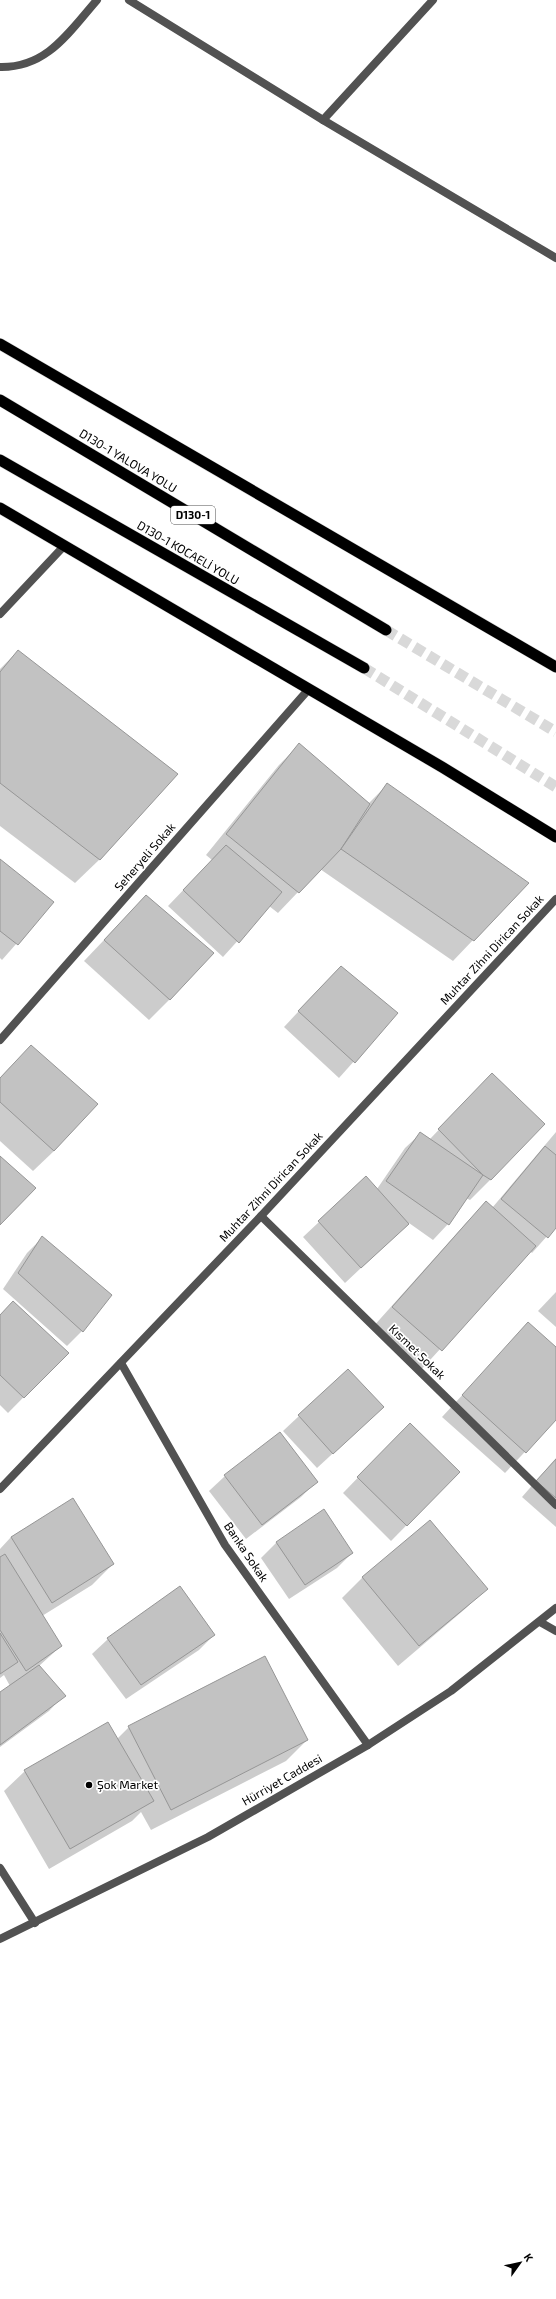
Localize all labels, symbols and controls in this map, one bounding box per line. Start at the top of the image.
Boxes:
street label: D130-1 YALOVA YOLU [77,425,180,495]
road number: D130-1 [171,506,215,524]
street label: D130-1 KOCAELİ YOLU [135,517,242,587]
street label: Seheryeli Sokak [111,819,178,893]
street label: Muhtar Zihni Dirican Sokak [437,891,546,1007]
street label: Muhtar Zihni Dirican Sokak [216,1128,325,1244]
street label: Kısmet Sokak [387,1321,449,1382]
street label: Banka Sokak [222,1519,272,1584]
street label: Hürriyet Caddesi [239,1751,324,1808]
place label: Şok Market [97,1777,159,1793]
marker: Şok Market [84,1780,94,1790]
north arrow [500,2243,540,2283]
text: K [521,2251,536,2264]

